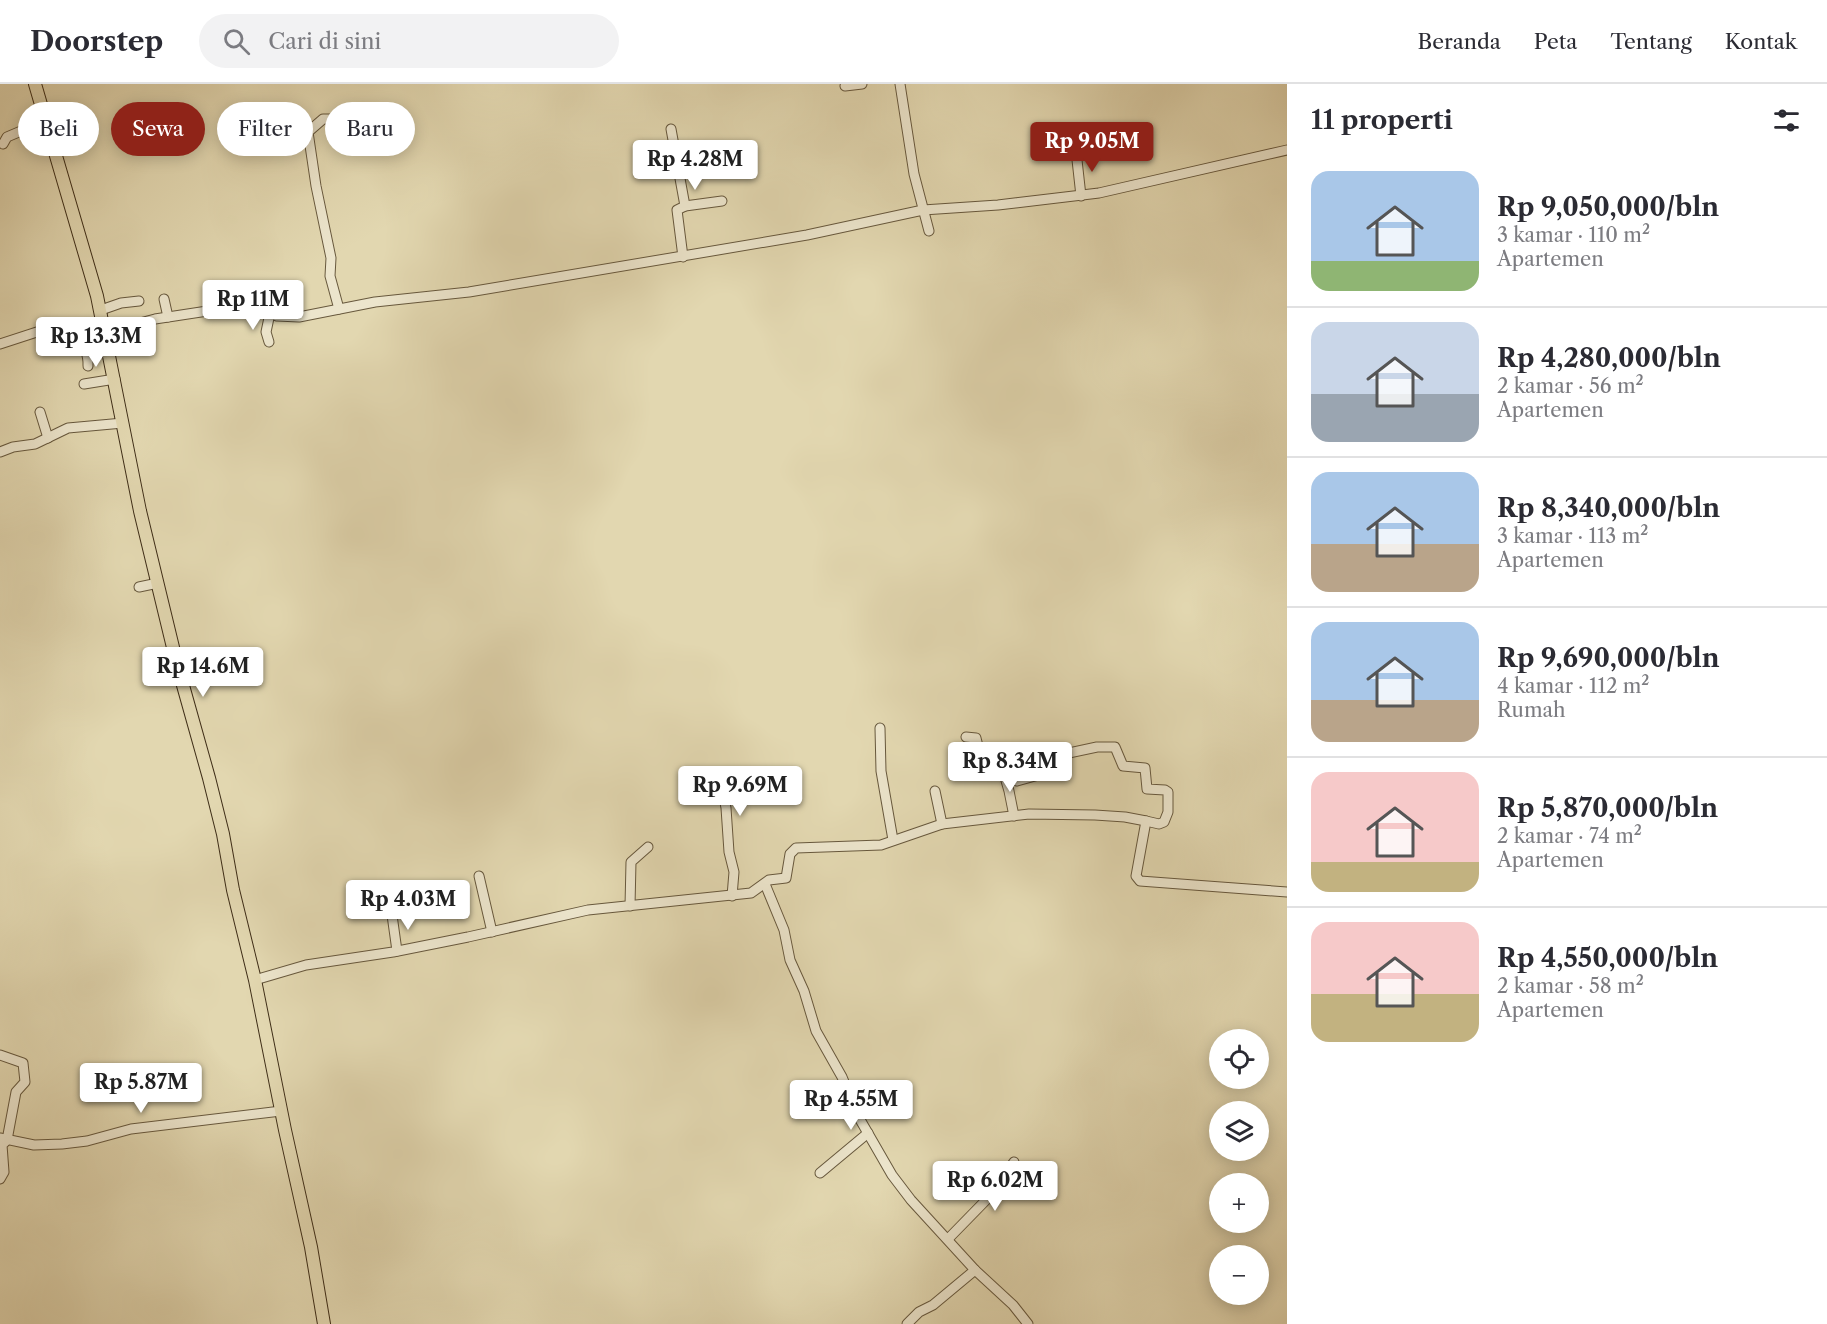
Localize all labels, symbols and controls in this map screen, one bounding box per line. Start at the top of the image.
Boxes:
search box [199,14,619,68]
text: Doorstep [30,24,163,58]
icon: search [220,25,253,58]
text: Cari di sini [268,28,381,55]
text: Beranda [1418,29,1501,54]
text: Peta [1534,29,1577,54]
text: Tentang [1610,29,1692,54]
text: Kontak [1725,29,1797,54]
chip: Beli [18,102,99,156]
chip: Sewa [111,102,205,156]
chip: Filter [217,102,313,156]
chip: Baru [325,102,415,156]
text: 11 properti [1311,104,1453,136]
icon: filters [1770,104,1803,137]
pin: Rp 9.05M [1030,122,1154,173]
text: Rp 9.05M [1044,129,1140,153]
pin: Rp 4.28M [633,140,757,191]
text: Rp 4.28M [647,147,743,171]
text: Rp 9,050,000/bln [1497,191,1719,223]
icon: home [1359,195,1431,267]
text: 3 kamar · 110 m² [1497,223,1650,247]
text: Apartemen [1497,247,1604,271]
pin: Rp 11M [204,280,302,331]
text: Rp 11M [216,287,290,311]
pin: Rp 13.3M [34,317,158,368]
text: Rp 13.3M [50,324,142,348]
text: Rp 4,280,000/bln [1497,342,1721,374]
icon: home [1359,346,1431,418]
text: 2 kamar · 56 m² [1497,374,1644,398]
text: Apartemen [1497,398,1604,422]
text: Rp 8,340,000/bln [1497,492,1720,524]
icon: home [1359,496,1431,568]
text: 3 kamar · 113 m² [1497,524,1648,548]
text: Apartemen [1497,548,1604,572]
text: Rp 9,690,000/bln [1497,642,1720,674]
icon: home [1359,646,1431,718]
pin: Rp 14.6M [141,647,265,698]
text: Rp 14.6M [156,654,250,678]
text: 4 kamar · 112 m² [1497,674,1650,698]
text: Rumah [1497,698,1566,722]
pin: Rp 8.34M [948,742,1072,793]
text: Rp 8.34M [962,749,1058,773]
pin: Rp 9.69M [678,766,802,817]
text: Rp 9.69M [692,773,788,797]
text: Rp 5,870,000/bln [1497,792,1718,824]
icon: home [1359,796,1431,868]
text: 2 kamar · 74 m² [1497,824,1642,848]
text: Apartemen [1497,848,1604,872]
pin: Rp 4.03M [346,880,470,931]
text: Rp 4.03M [360,887,456,911]
text: Rp 4,550,000/bln [1497,942,1718,974]
icon: home [1359,946,1431,1018]
text: 2 kamar · 58 m² [1497,974,1644,998]
text: Apartemen [1497,998,1604,1022]
map controls [1209,1029,1269,1305]
button: locate [1209,1029,1269,1089]
pin: Rp 5.87M [79,1063,203,1114]
text: Rp 5.87M [94,1070,188,1094]
pin: Rp 4.55M [789,1080,913,1131]
text: Rp 4.55M [804,1087,898,1111]
button: layers [1209,1101,1269,1161]
pin: Rp 6.02M [933,1161,1057,1212]
text: Rp 6.02M [947,1168,1043,1192]
button: + [1209,1173,1269,1233]
button: − [1209,1245,1269,1305]

